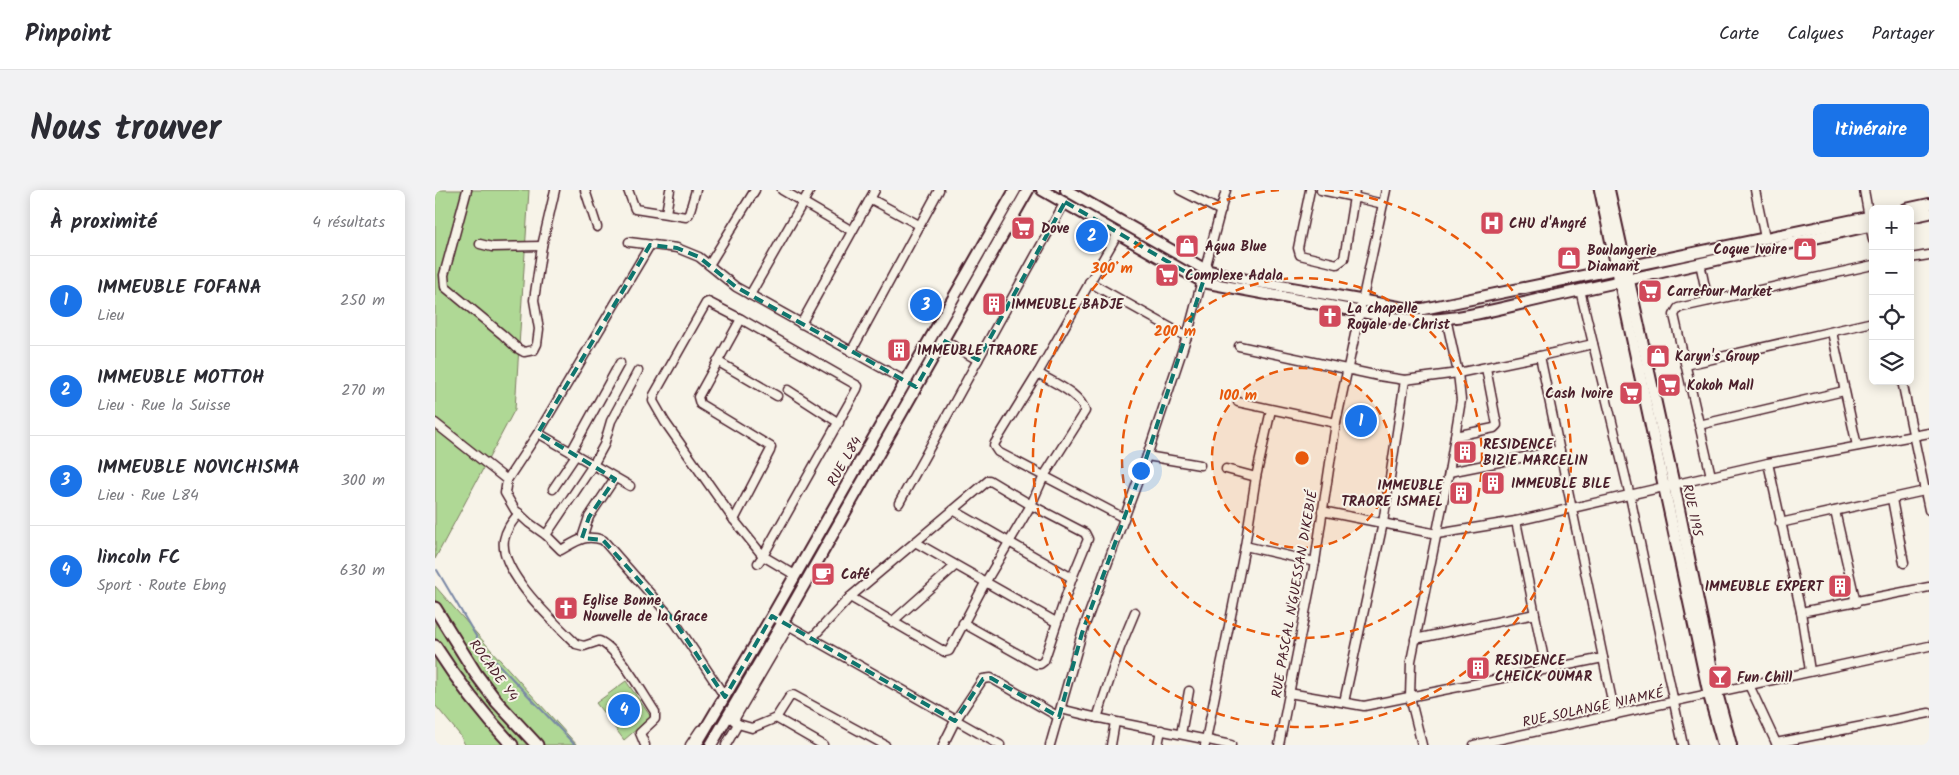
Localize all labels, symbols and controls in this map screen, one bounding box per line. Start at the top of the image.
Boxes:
text: Pinpoint [25,15,112,54]
text: Carte [1719,20,1759,49]
text: Calques [1787,20,1844,49]
text: Partager [1872,20,1934,49]
text: Nous trouver [30,102,221,158]
button: Itinéraire [1813,104,1929,157]
map controls [1869,205,1914,385]
button: + [1869,205,1914,250]
text: À proximité [50,206,157,239]
text: 4 résultats [312,210,385,235]
hospital icon: CHU d'Angré [1479,210,1505,236]
place label: CHU d'Angré [1509,213,1586,235]
supermarket icon: Dove [1010,215,1036,241]
pin: 2 [1076,217,1108,255]
place label: Dove [1041,218,1070,240]
shop icon: Aqua Blue [1174,233,1200,259]
place label: Aqua Blue [1205,236,1267,258]
shop icon: Coque Ivoire [1792,236,1818,262]
place label: Coque Ivoire [1714,239,1787,261]
place label: Boulangerie Diamant [1587,240,1657,278]
shop icon: Boulangerie Diamant [1556,245,1582,271]
button: − [1869,250,1914,295]
text: 300 m [1090,257,1133,281]
supermarket icon: Complexe Adala [1154,262,1180,288]
place label: Complexe Adala [1185,265,1283,287]
text: IMMEUBLE FOFANA [97,273,262,303]
supermarket icon: Carrefour Market [1637,278,1663,304]
place label: Carrefour Market [1667,281,1773,303]
pin: 3 [910,286,942,324]
text: 1 [64,288,68,313]
text: 250 m [340,288,385,313]
building icon: IMMEUBLE BADJE [981,291,1007,317]
place label: IMMEUBLE BADJE [1011,294,1125,316]
button: locate [1869,295,1914,340]
place label: La chapelle Royale de Christ [1347,298,1451,336]
text: Lieu [97,303,124,328]
church icon: La chapelle Royale de Christ [1317,303,1343,329]
text: 200 m [1154,320,1196,344]
building icon: IMMEUBLE TRAORE [886,337,912,363]
place label: IMMEUBLE TRAORE [917,340,1039,362]
button: layers [1869,340,1914,385]
shop icon: Karyn's Group [1645,343,1671,369]
place label: Karyn's Group [1675,346,1760,368]
text: IMMEUBLE MOTTOH [97,363,264,393]
supermarket icon: Kokoh Mall [1656,372,1682,398]
place label: Kokoh Mall [1687,375,1754,397]
text: 2 [61,378,71,403]
text: 270 m [341,378,385,403]
supermarket icon: Cash Ivoire [1618,380,1644,406]
place label: Cash Ivoire [1545,383,1613,405]
text: 100 m [1219,384,1257,408]
text: Lieu · Rue la Suisse [97,393,230,418]
pin: 1 [1345,402,1377,440]
street label: RUE L84 [822,432,868,490]
place label: RESIDENCE BIZIE MARCELIN [1483,434,1588,472]
building icon: RESIDENCE BIZIE MARCELIN [1452,439,1478,465]
centre of rings [1293,449,1311,467]
text: IMMEUBLE NOVICHISMA [97,453,300,483]
your location [1128,458,1154,484]
text: 3 [62,468,70,493]
text: 300 m [341,468,385,493]
building icon: IMMEUBLE BILE [1480,470,1506,496]
place label: IMMEUBLE BILE [1511,473,1612,495]
place label: IMMEUBLE TRAORE ISMAEL [1341,475,1444,513]
building icon: IMMEUBLE TRAORE ISMAEL [1448,480,1474,506]
street label: RUE I195 [1676,482,1709,540]
text: Lieu · Rue L84 [97,483,199,508]
street label: RUE PASCAL N'GUESSAN DIKEBIÉ [1266,488,1324,700]
text: lincoln FC [97,543,180,573]
text: 4 [62,558,70,583]
text: 630 m [340,558,385,583]
cafe icon: Café [810,561,836,587]
place label: Café [841,564,870,586]
text: Sport · Route Ebng [97,573,227,598]
building icon: IMMEUBLE EXPERT [1827,573,1853,599]
place label: IMMEUBLE EXPERT [1705,576,1824,598]
place label: Eglise Bonne Nouvelle de la Grace [583,590,708,628]
church icon: Eglise Bonne Nouvelle de la Grace [553,595,579,621]
street label: ROCADE Y4 [463,635,523,707]
place label: RESIDENCE CHEICK OUMAR [1495,650,1593,688]
building icon: RESIDENCE CHEICK OUMAR [1465,655,1491,681]
bar icon: Fun Chill [1707,664,1733,690]
place label: Fun Chill [1737,667,1792,689]
street label: RUE SOLANGE NIAMKÉ [1520,682,1667,734]
pin: 4 [608,691,640,729]

